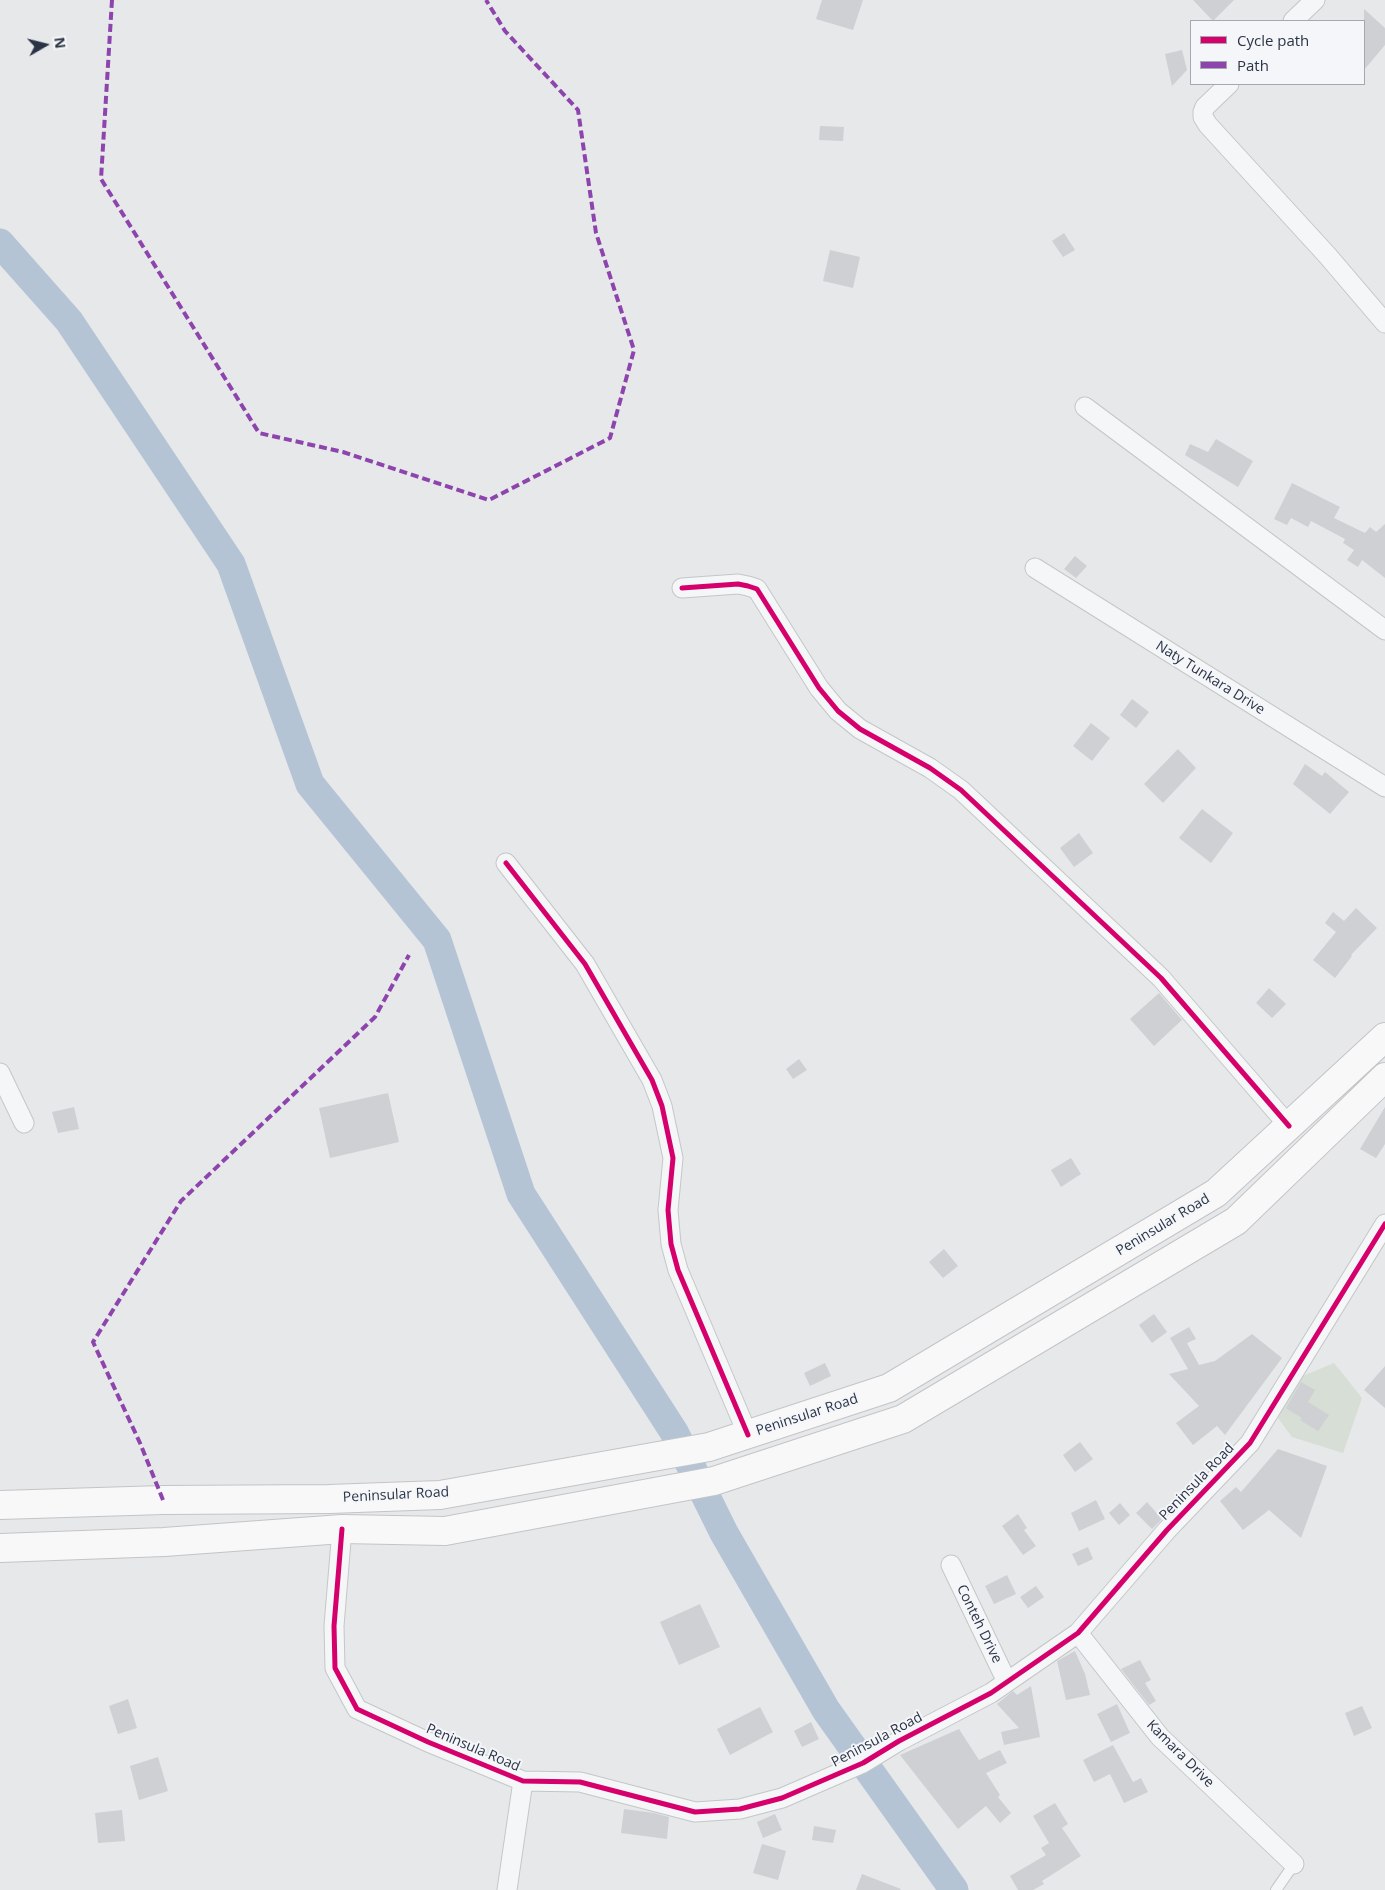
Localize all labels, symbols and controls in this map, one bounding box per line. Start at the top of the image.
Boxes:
north arrow [20,20,70,70]
legend [1190,20,1365,85]
text: Cycle path [1237,30,1309,50]
text: N [50,36,71,50]
text: Path [1237,55,1269,75]
street label: Naty Tunkara Drive [1152,638,1268,718]
street label: Peninsular Road [1113,1190,1213,1260]
street label: Peninsular Road [754,1391,860,1439]
street label: Peninsula Road [1156,1440,1238,1524]
street label: Peninsular Road [342,1484,450,1506]
street label: Conteh Drive [953,1582,1005,1666]
street label: Peninsula Road [829,1709,925,1771]
street label: Kamara Drive [1143,1717,1217,1791]
street label: Peninsula Road [423,1721,523,1775]

